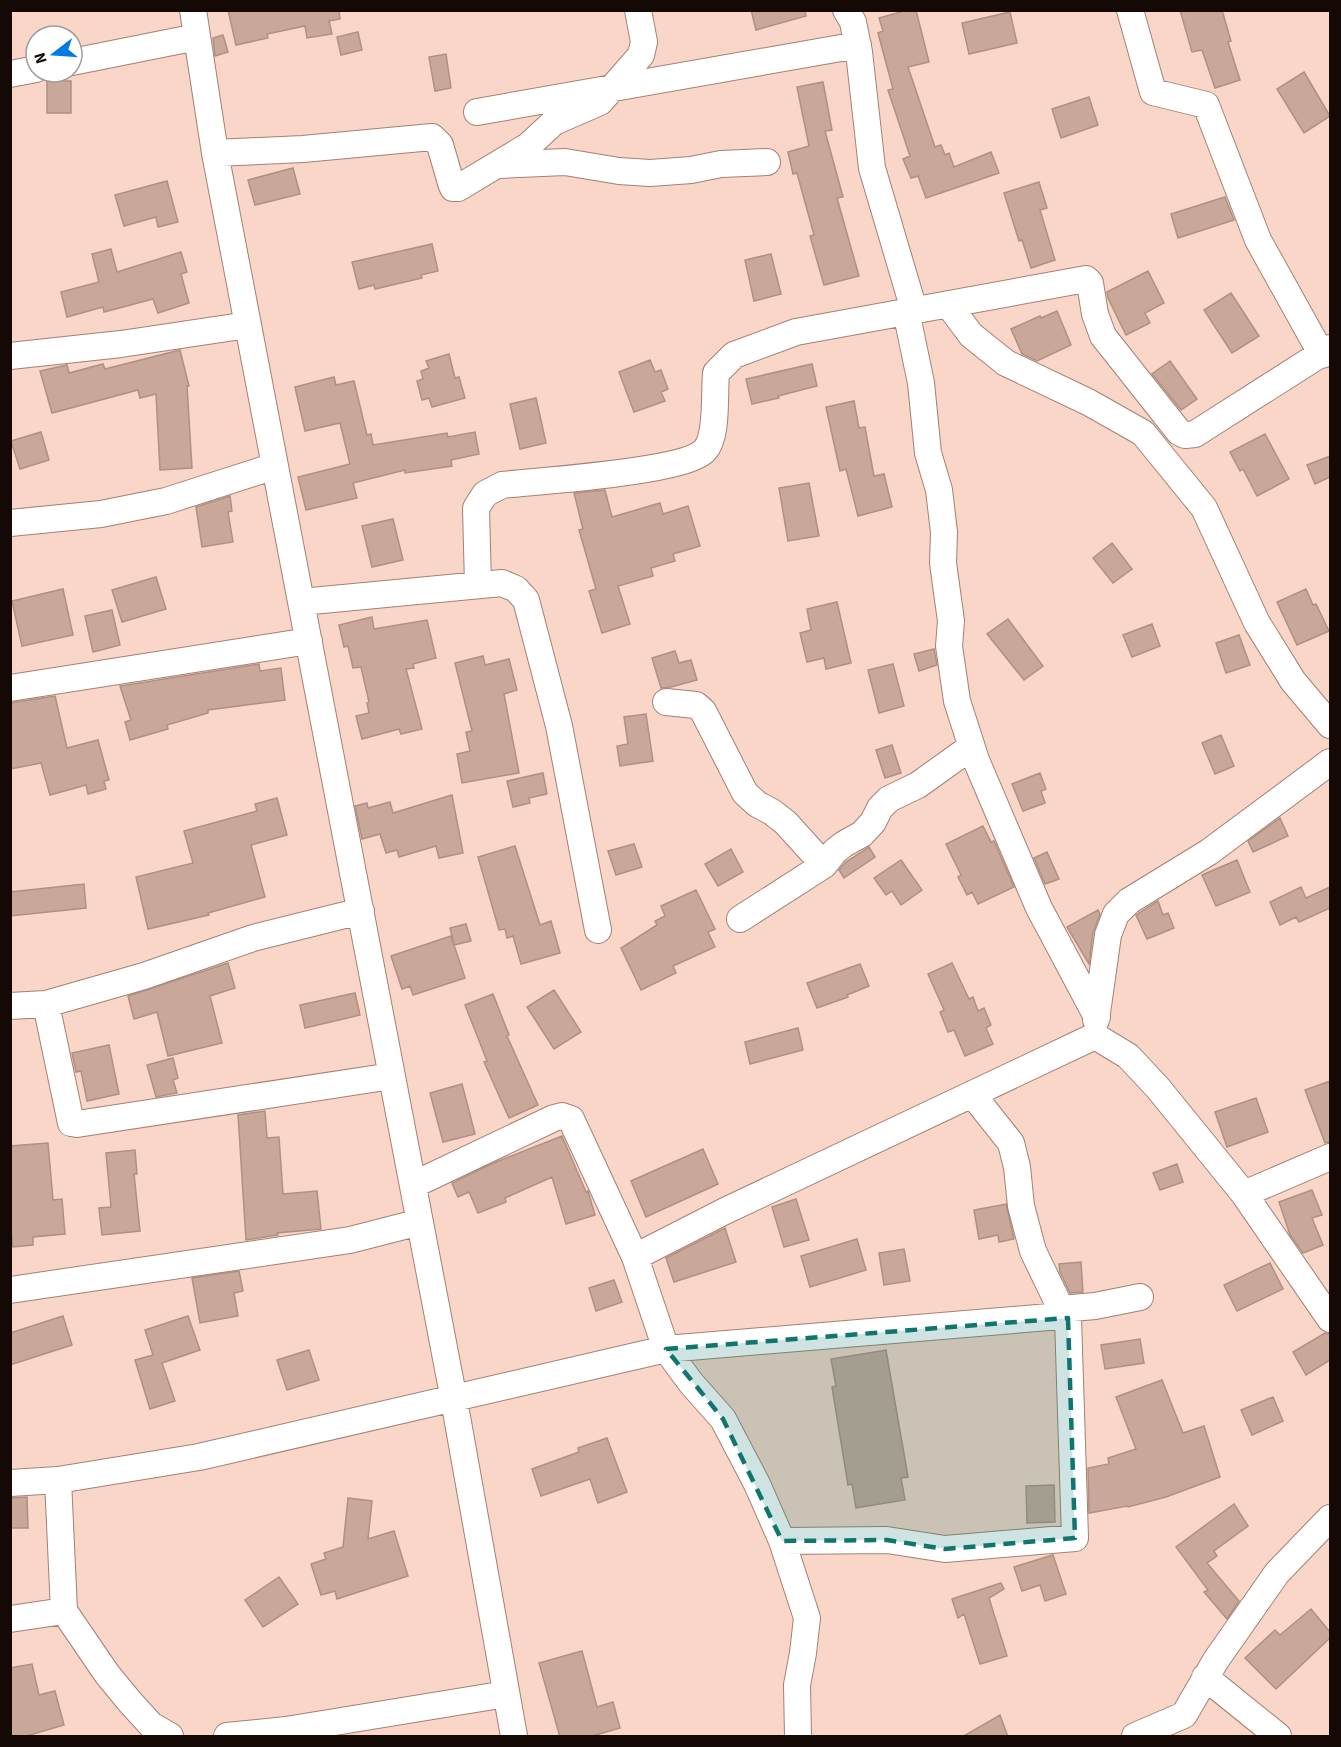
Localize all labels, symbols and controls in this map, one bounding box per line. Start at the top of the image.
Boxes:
north arrow [24,24,84,84]
text: N [29,50,53,66]

